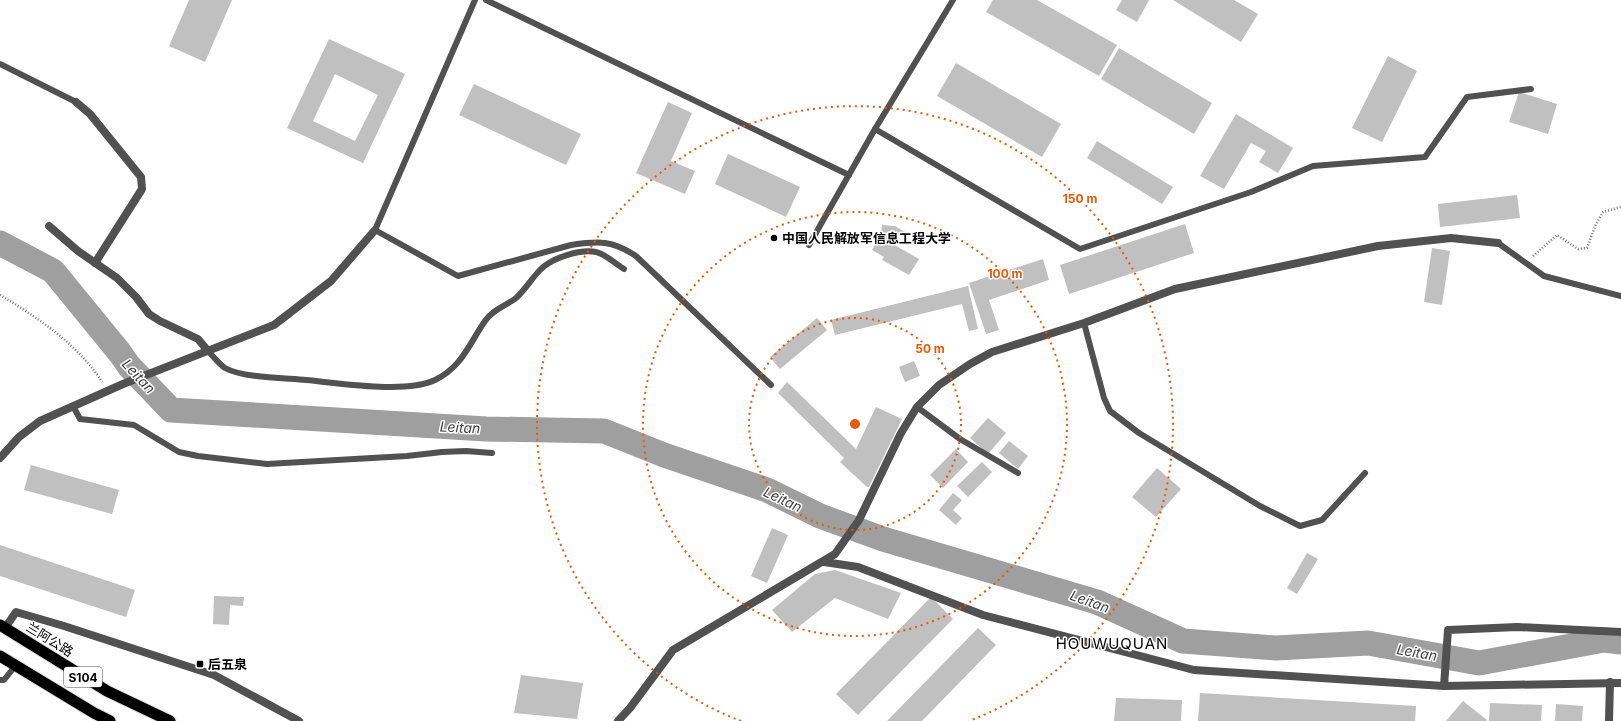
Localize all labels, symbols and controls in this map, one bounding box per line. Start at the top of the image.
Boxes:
text: 150 m [1063,191,1097,206]
place label: 中国人民解放军信息工程大学 [782,230,951,246]
marker: 中国人民解放军信息工程大学 [769,233,779,243]
text: 100 m [987,266,1023,281]
text: 50 m [915,341,945,356]
water label: Leitan [119,355,159,397]
water label: Leitan [439,417,481,437]
centre of rings [848,417,862,431]
water label: Leitan [761,483,805,515]
water label: Leitan [1068,586,1112,616]
street label: 兰阿公路 [24,618,76,660]
district label: HOUWUQUAN [1056,634,1168,653]
water label: Leitan [1395,640,1439,664]
place label: 后五泉 [208,656,247,672]
marker: 后五泉 [195,659,205,669]
road number: S104 [64,667,102,687]

